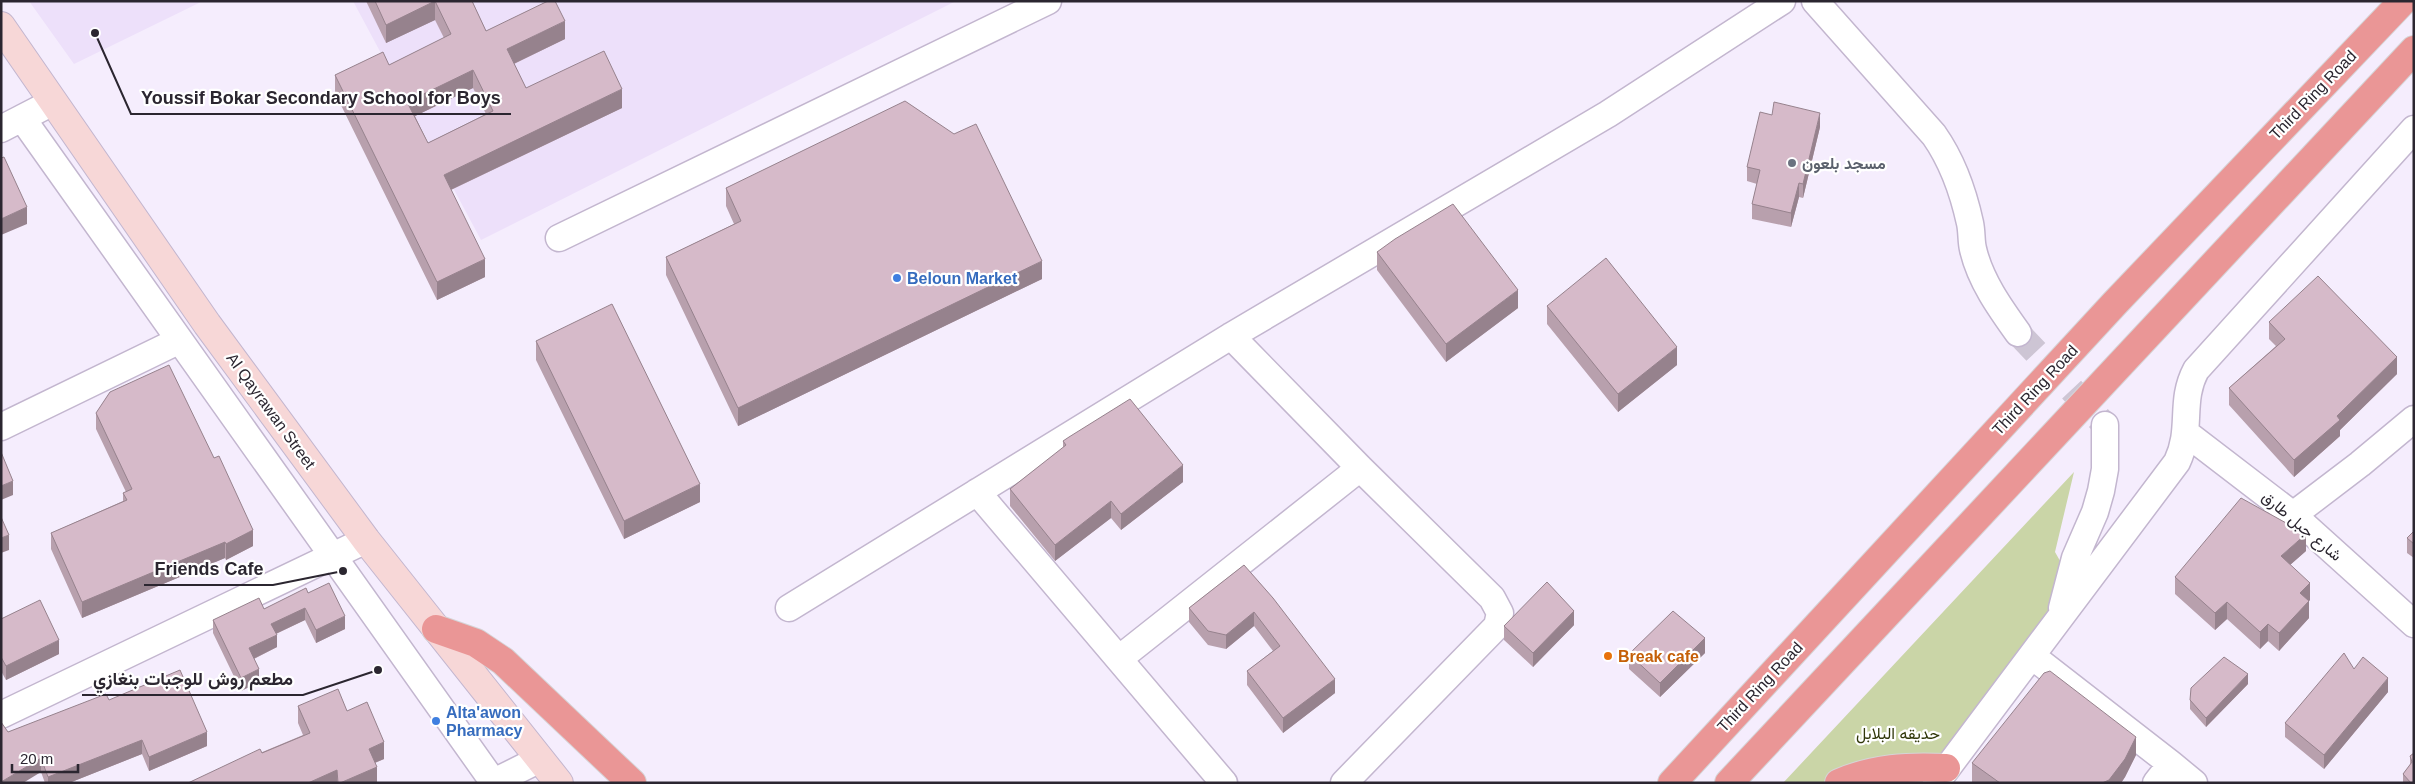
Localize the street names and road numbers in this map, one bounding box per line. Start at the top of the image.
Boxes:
street label: Third Ring Road [2266,47,2360,143]
street label: Third Ring Road [1989,342,2081,438]
street label: Al Qayrawan Street [223,350,319,473]
street label: شارع جبل طارق [2257,488,2345,567]
street label: Third Ring Road [1714,639,1806,735]

